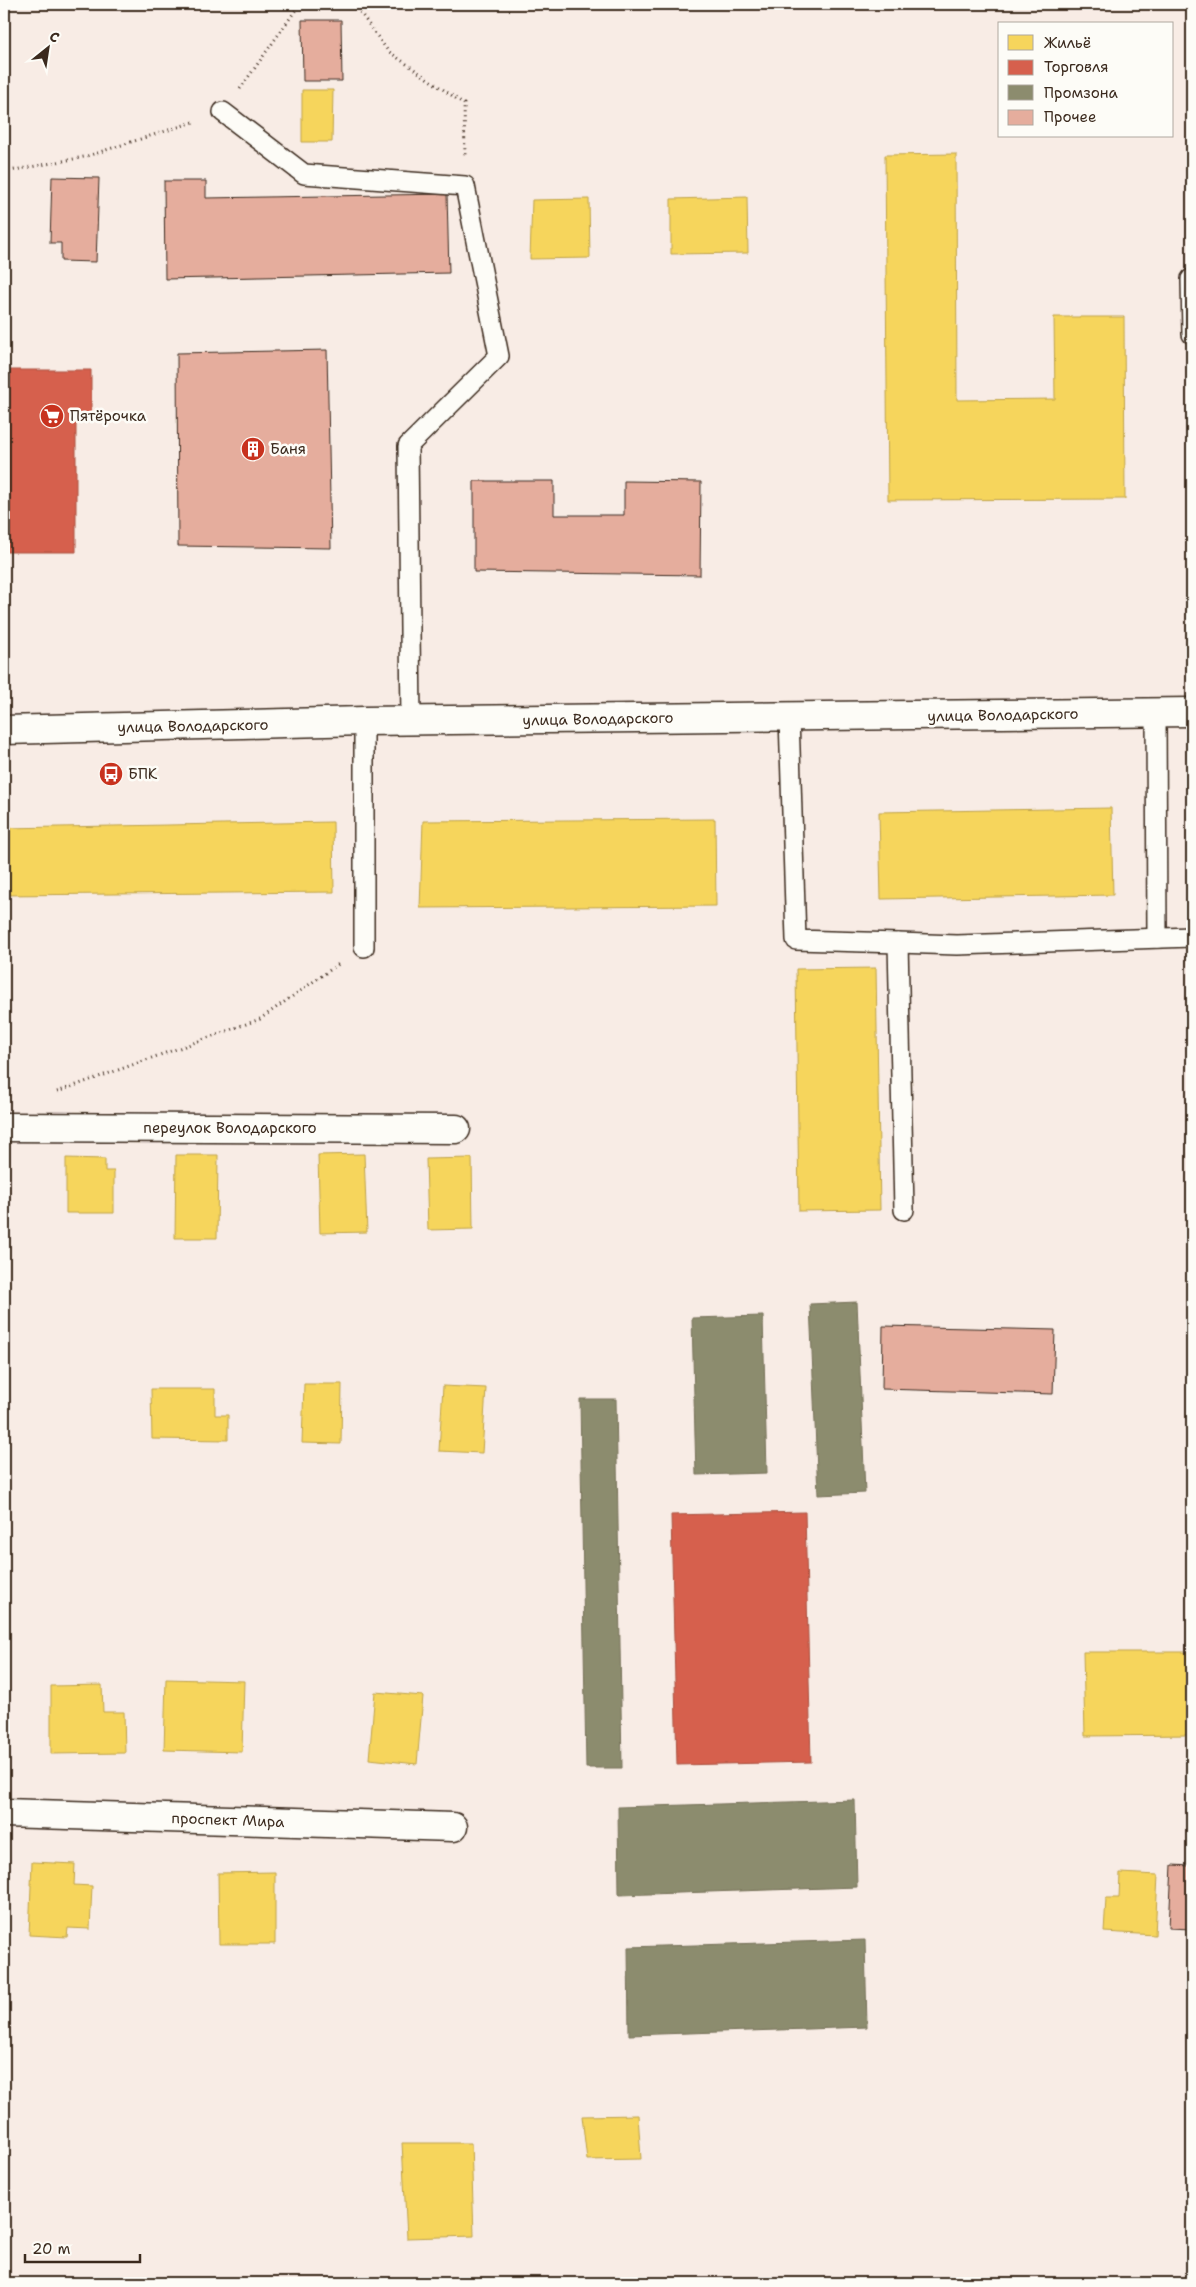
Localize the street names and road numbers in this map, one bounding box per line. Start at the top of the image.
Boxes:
street label: улица Володарского [927,704,1079,726]
street label: улица Володарского [522,708,674,730]
street label: улица Володарского [117,715,269,737]
street label: переулок Володарского [143,1118,317,1138]
street label: проспект Мира [171,1808,286,1832]

